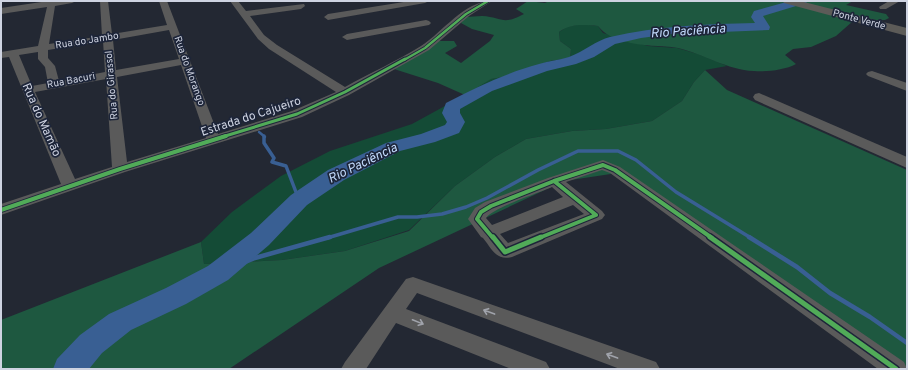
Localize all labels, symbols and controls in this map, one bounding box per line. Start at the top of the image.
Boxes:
street label: Ponte Verde [831,7,887,33]
water label: Rio Paciência [650,21,726,43]
street label: Rua do Jambo [54,30,120,52]
street label: Rua do Morango [170,34,208,108]
street label: Rua do Girassol [103,50,121,120]
street label: Rua Bacuri [46,70,96,92]
street label: Rua do Mamão [18,81,64,160]
street label: Estrada do Cajueiro [199,93,303,141]
water label: Rio Paciência [326,140,400,188]
one-way arrow [484,307,496,315]
one-way arrow [411,318,423,326]
one-way arrow [605,352,618,359]

